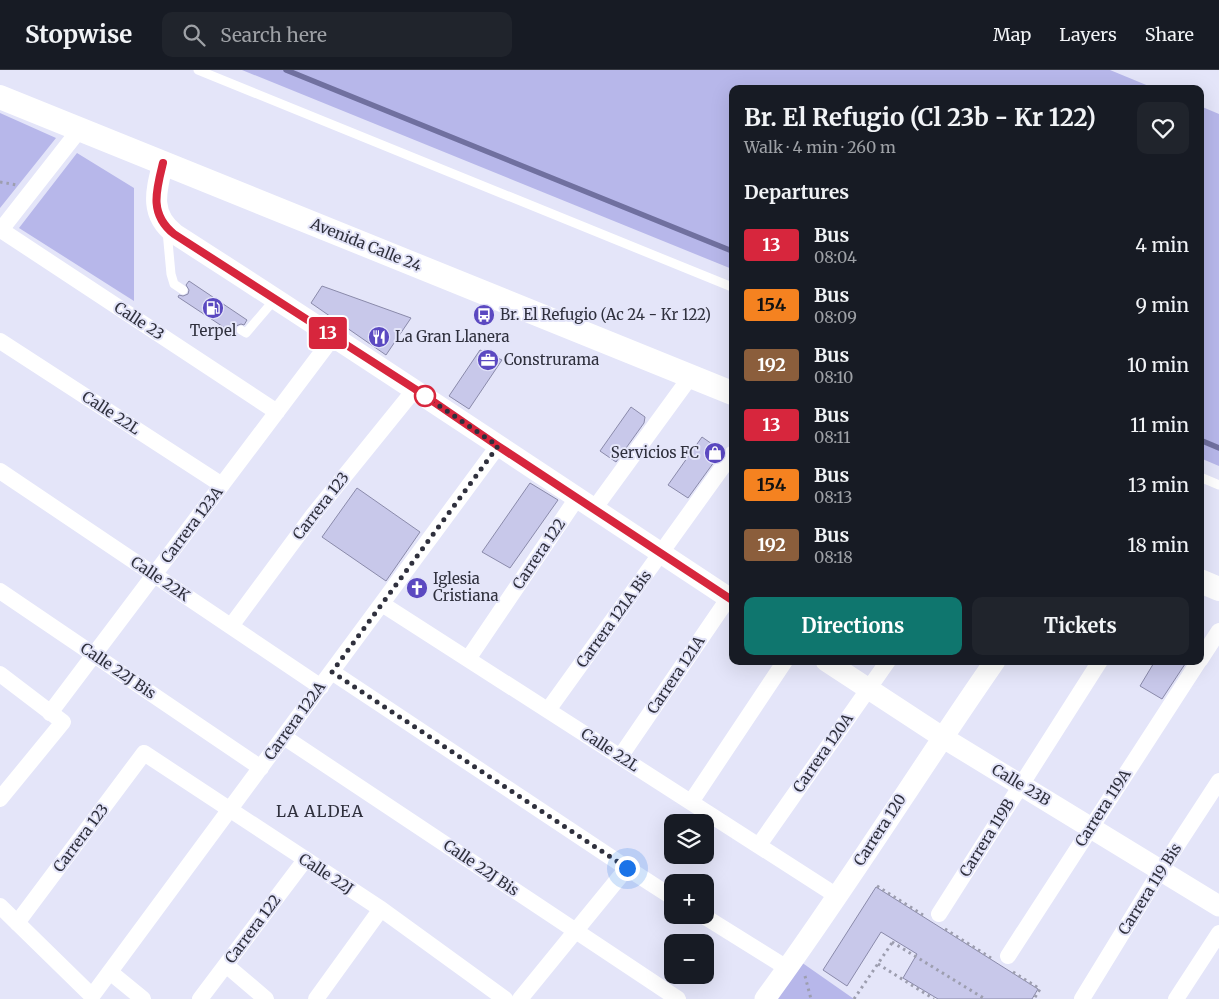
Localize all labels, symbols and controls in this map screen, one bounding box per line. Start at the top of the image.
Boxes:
search box [162,12,512,57]
text: Stopwise [25,19,132,50]
icon: search [180,21,208,49]
text: Search here [220,23,327,47]
text: Map [993,23,1031,46]
text: Layers [1059,23,1117,46]
text: Share [1145,23,1194,46]
text: Br. El Refugio (Cl 23b - Kr 122) [744,102,1096,133]
button: heart [1137,102,1189,154]
text: Walk · 4 min · 260 m [744,137,896,157]
text: Departures [744,180,849,204]
street label: Avenida Calle 24 [307,213,424,275]
text: Bus [814,223,849,247]
text: 13 [762,233,781,256]
text: 4 min [1135,233,1189,257]
text: 08:04 [814,247,857,267]
text: Bus [814,283,849,307]
text: 154 [757,293,786,316]
text: 9 min [1135,293,1189,317]
fuel station icon: Terpel [201,296,225,320]
street label: Calle 23 [111,297,168,344]
bus stop icon: Br. El Refugio (Ac 24 - Kr 122) [472,303,496,327]
place label: Br. El Refugio (Ac 24 - Kr 122) [500,305,711,324]
text: 08:09 [814,307,857,327]
line badge: 13 [306,317,350,349]
place label: Terpel [190,321,237,340]
text: 13 [319,321,337,344]
restaurant icon: La Gran Llanera [367,325,391,349]
place label: La Gran Llanera [395,327,509,346]
text: Bus [814,343,849,367]
office icon: Construrama [476,348,500,372]
place label: Construrama [504,350,599,369]
text: 192 [757,353,786,376]
text: 10 min [1127,353,1189,377]
text: 08:10 [814,367,853,387]
unlabelled marker [414,385,436,407]
street label: Calle 22L [79,387,144,439]
text: Bus [814,403,849,427]
text: 13 [762,413,781,436]
text: 11 min [1130,413,1189,437]
text: 08:11 [814,427,851,447]
shop icon: Servicios FC [703,441,727,465]
place label: Servicios FC [611,443,699,462]
text: Bus [814,463,849,487]
street label: Carrera 123 [288,468,353,543]
text: 154 [757,473,786,496]
text: 13 min [1128,473,1189,497]
street label: Carrera 123A [157,482,227,567]
text: 08:13 [814,487,853,507]
street label: Carrera 122 [508,515,569,593]
text: Bus [814,523,849,547]
text: 192 [757,533,786,556]
text: 18 min [1128,533,1189,557]
text: 08:18 [814,547,853,567]
street label: Calle 22K [127,552,193,605]
street label: Carrera 121A Bis [572,566,655,671]
place label: Iglesia Cristiana [433,569,498,605]
church icon: Iglesia Cristiana [405,576,429,600]
button: Directions [744,597,962,655]
button: Tickets [972,597,1189,655]
street label: Carrera 121A [643,632,709,717]
street label: Calle 22J Bis [77,638,160,703]
street label: Carrera 122A [260,678,330,763]
street label: Carrera 120A [788,709,857,796]
street label: Calle 22L [578,724,643,776]
street label: Calle 23B [988,760,1054,810]
street label: Carrera 119A [1071,765,1135,850]
street label: Carrera 120 [849,790,910,869]
street label: Carrera 119B [955,795,1018,880]
street label: Carrera 123 [49,800,112,876]
district label: LA ALDEA [276,801,364,821]
map controls [664,814,714,984]
button: layers [664,814,714,864]
street label: Calle 22J Bis [440,835,523,900]
street label: Carrera 119 Bis [1114,839,1185,938]
street label: Calle 22J [295,849,357,898]
your location [615,856,640,881]
button: + [664,874,714,924]
street label: Carrera 122 [221,890,285,967]
button: − [664,934,714,984]

